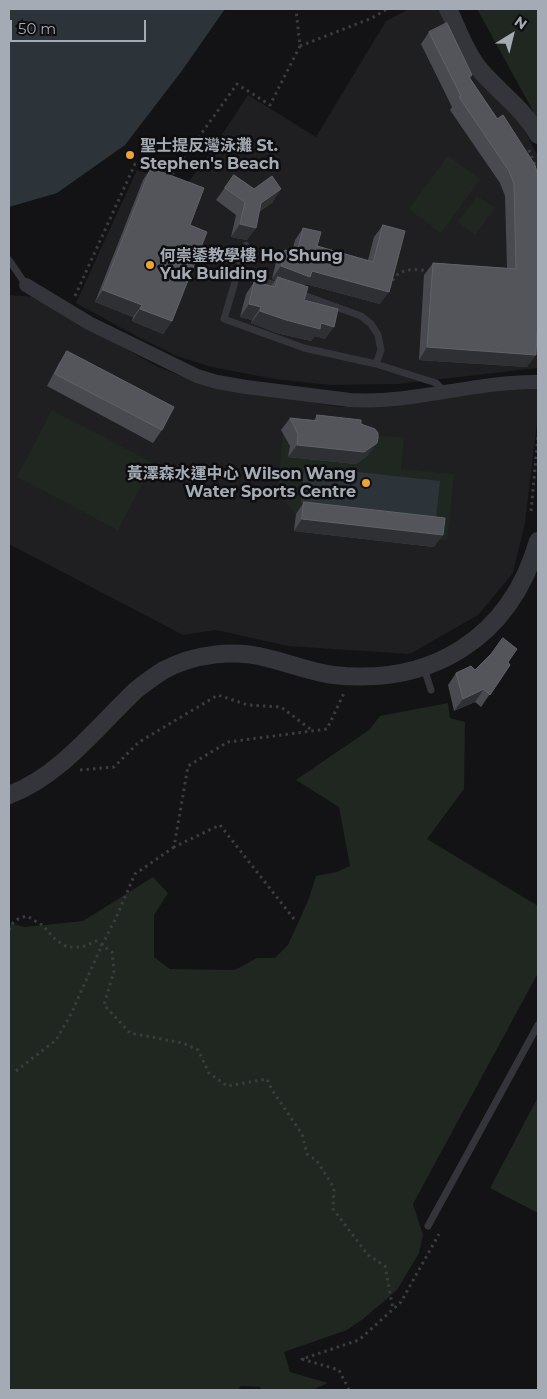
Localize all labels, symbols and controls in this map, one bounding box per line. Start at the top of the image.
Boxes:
scale bar [12,10,149,42]
north arrow [487,10,537,60]
text: N [511,12,531,33]
text: 50 m [18,19,56,38]
place label: 聖士提反灣泳灘 St. Stephen's Beach [140,136,279,174]
marker: 聖士提反灣泳灘 St. Stephen's Beach [124,149,136,161]
place label: 何崇鋈教學樓 Ho Shung Yuk Building [160,246,343,284]
marker: 何崇鋈教學樓 Ho Shung Yuk Building [144,259,156,271]
place label: 黃澤森水運中心 Wilson Wang Water Sports Centre [127,464,356,502]
marker: 黃澤森水運中心 Wilson Wang Water Sports Centre [360,477,372,489]

